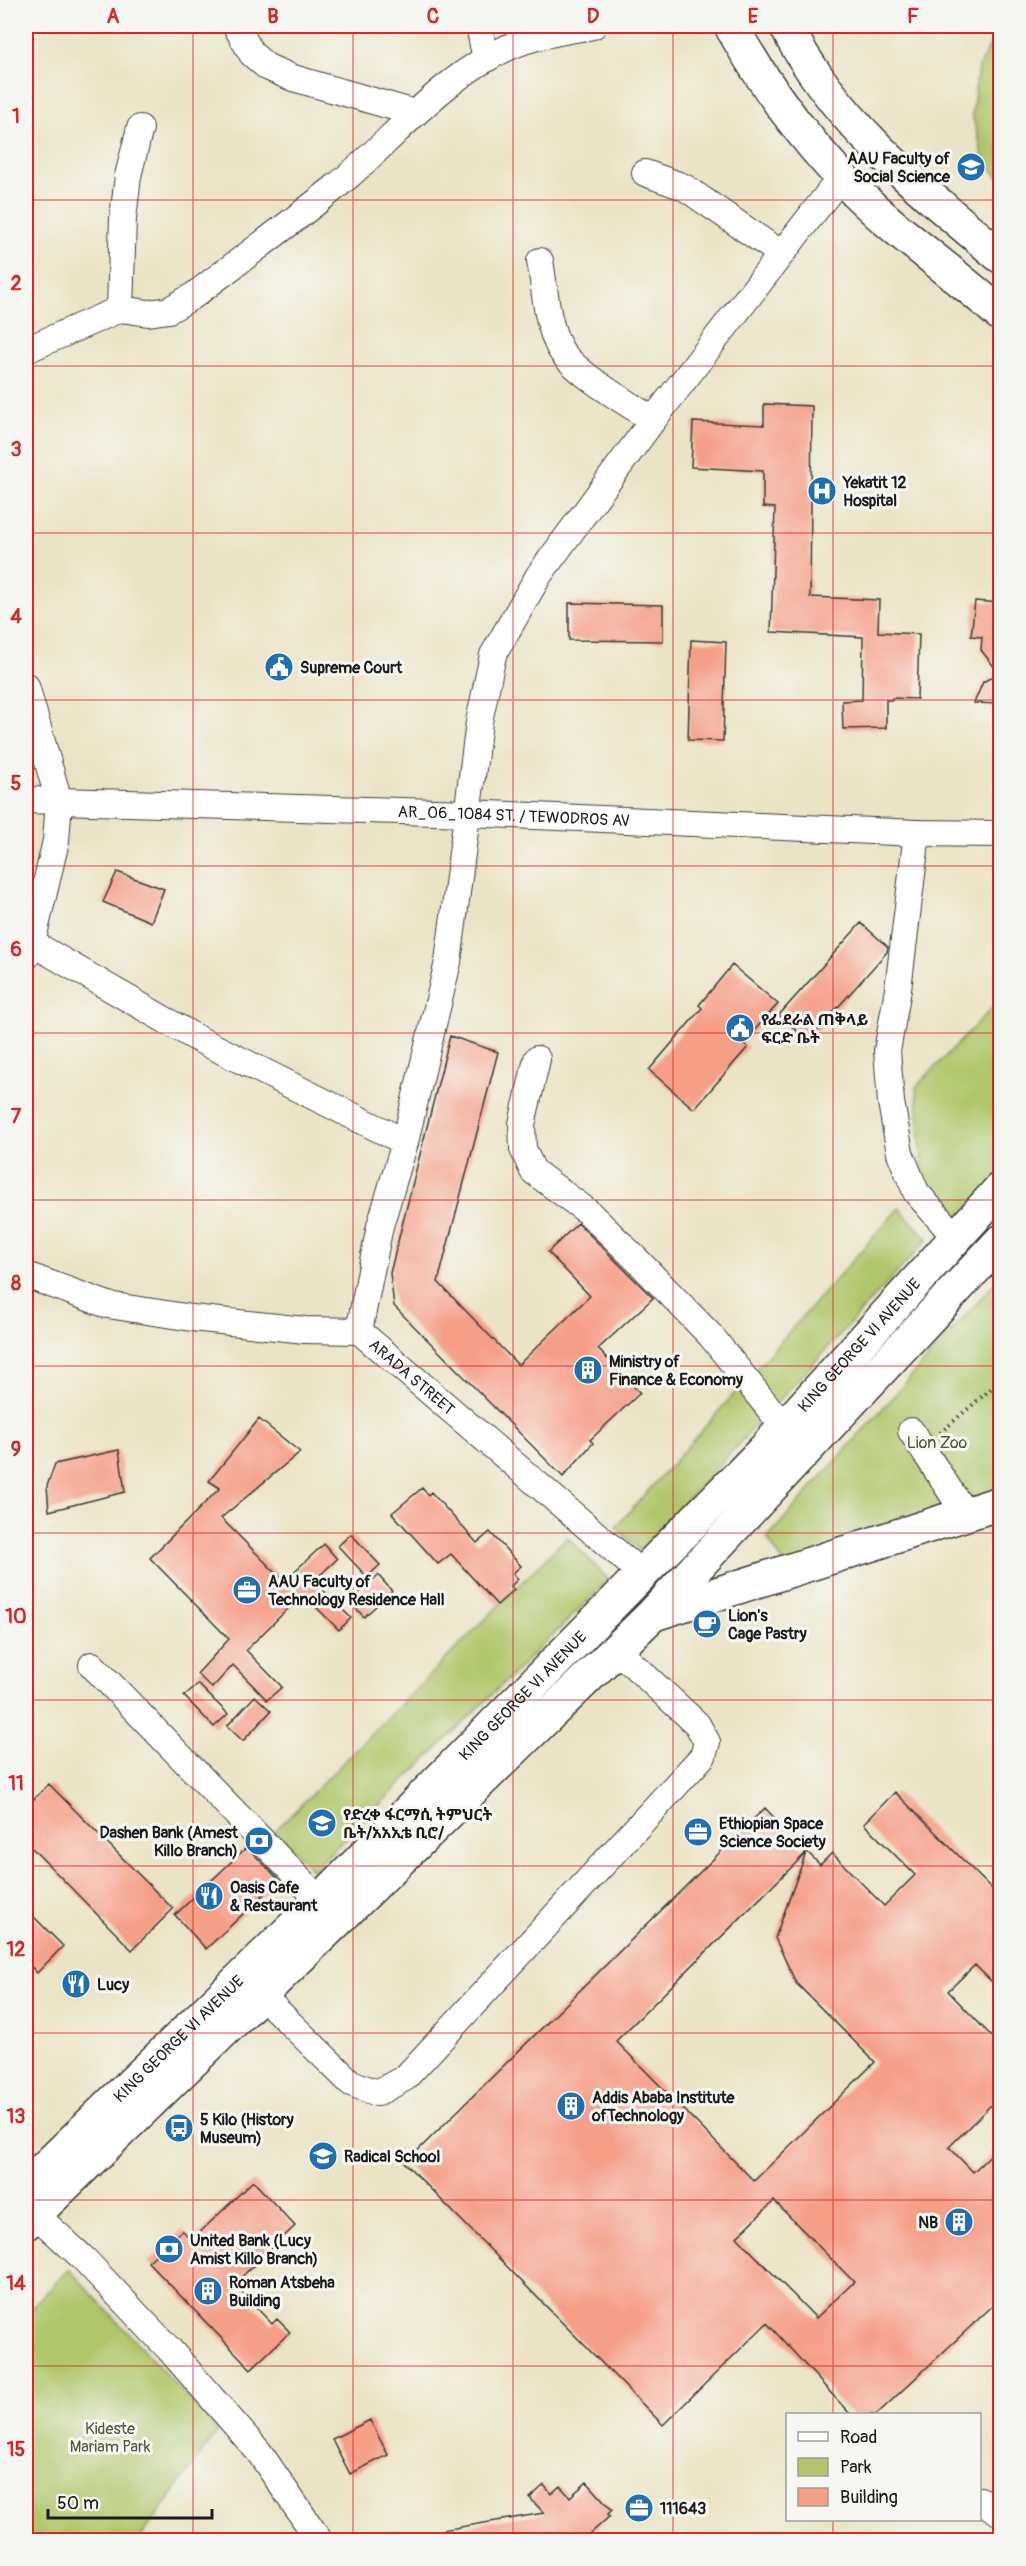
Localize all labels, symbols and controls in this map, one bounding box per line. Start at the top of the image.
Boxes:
text: A [107,4,120,29]
text: B [267,4,279,29]
text: C [427,4,439,29]
text: D [587,4,600,29]
text: E [748,4,759,29]
text: F [907,4,919,29]
text: 1 [12,104,20,129]
place label: AAU Faculty of Social Science [847,149,951,187]
school or university icon: AAU Faculty of Social Science [955,151,987,183]
text: 2 [10,271,22,296]
text: 3 [10,437,22,462]
place label: Yekatit 12 Hospital [842,473,907,511]
hospital icon: Yekatit 12 Hospital [806,475,838,507]
text: 4 [10,604,22,629]
public building icon: Supreme Court [263,651,295,683]
place label: Supreme Court [300,658,403,678]
text: 5 [11,771,22,796]
street label: AR_06_1084 ST. / TEWODROS AV [397,802,630,831]
text: 6 [10,937,22,962]
place label: የፌደራል ጠቅላይ ፍርድ ቤት [761,1010,868,1048]
public building icon: የፌደራል ጠቅላይ ፍርድ ቤት [724,1012,756,1044]
text: 7 [11,1104,22,1129]
text: 8 [11,1271,21,1296]
street label: KING GEORGE VI AVENUE [794,1274,925,1417]
street label: ARADA STREET [364,1335,459,1420]
place label: Ministry of Finance & Economy [609,1352,743,1390]
building icon: Ministry of Finance & Economy [572,1354,604,1386]
park label: Lion Zoo [907,1433,968,1453]
text: 9 [11,1437,21,1462]
place label: AAU Faculty of Technology Residence Hall [267,1572,445,1610]
office icon: AAU Faculty of Technology Residence Hall [231,1574,263,1606]
text: 10 [5,1604,27,1629]
place label: Lion's Cage Pastry [728,1606,807,1644]
cafe icon: Lion's Cage Pastry [691,1608,723,1640]
street label: KING GEORGE VI AVENUE [455,1627,591,1765]
text: 11 [8,1771,24,1796]
place label: የድረቀ ፋርማሲ ትምህርት ቤት/አአኢቴ ቢሮ/ [343,1805,492,1843]
school or university icon: የድረቀ ፋርማሲ ትምህርት ቤት/አአኢቴ ቢሮ/ [306,1807,338,1839]
place label: Ethiopian Space Science Society [719,1814,826,1852]
office icon: Ethiopian Space Science Society [682,1816,714,1848]
place label: Dashen Bank (Amest Killo Branch) [99,1823,239,1861]
bank icon: Dashen Bank (Amest Killo Branch) [243,1825,275,1857]
place label: Oasis Cafe & Restaurant [230,1878,318,1916]
restaurant icon: Oasis Cafe & Restaurant [193,1880,225,1912]
text: 12 [7,1937,26,1962]
restaurant icon: Lucy [60,1968,92,2000]
street label: KING GEORGE VI AVENUE [110,1972,248,2107]
place label: Lucy [97,1975,129,1995]
place label: Addis Ababa Institute ofTechnology [591,2088,736,2126]
building icon: Addis Ababa Institute ofTechnology [555,2090,587,2122]
text: 13 [7,2104,25,2129]
place label: 5 Kilo (History Museum) [200,2110,294,2148]
bus stop icon: 5 Kilo (History Museum) [163,2112,195,2144]
school or university icon: Radical School [307,2140,339,2172]
place label: Radical School [344,2147,440,2167]
building icon: NB [943,2206,975,2238]
place label: NB [918,2213,938,2233]
place label: United Bank (Lucy Amist Killo Branch) [190,2231,318,2269]
bank icon: United Bank (Lucy Amist Killo Branch) [153,2233,185,2265]
text: 14 [6,2271,26,2296]
place label: Roman Atsbeha Building [229,2273,335,2311]
building icon: Roman Atsbeha Building [192,2275,224,2307]
legend [786,2413,981,2521]
park label: Kideste Mariam Park [70,2419,151,2457]
text: Road [840,2426,877,2449]
text: 15 [7,2437,25,2462]
text: Park [840,2456,872,2479]
scale bar [48,2482,212,2520]
text: Building [840,2486,898,2509]
text: 50 m [57,2492,99,2515]
office icon: 111643 [623,2492,655,2524]
place label: 111643 [660,2499,706,2519]

